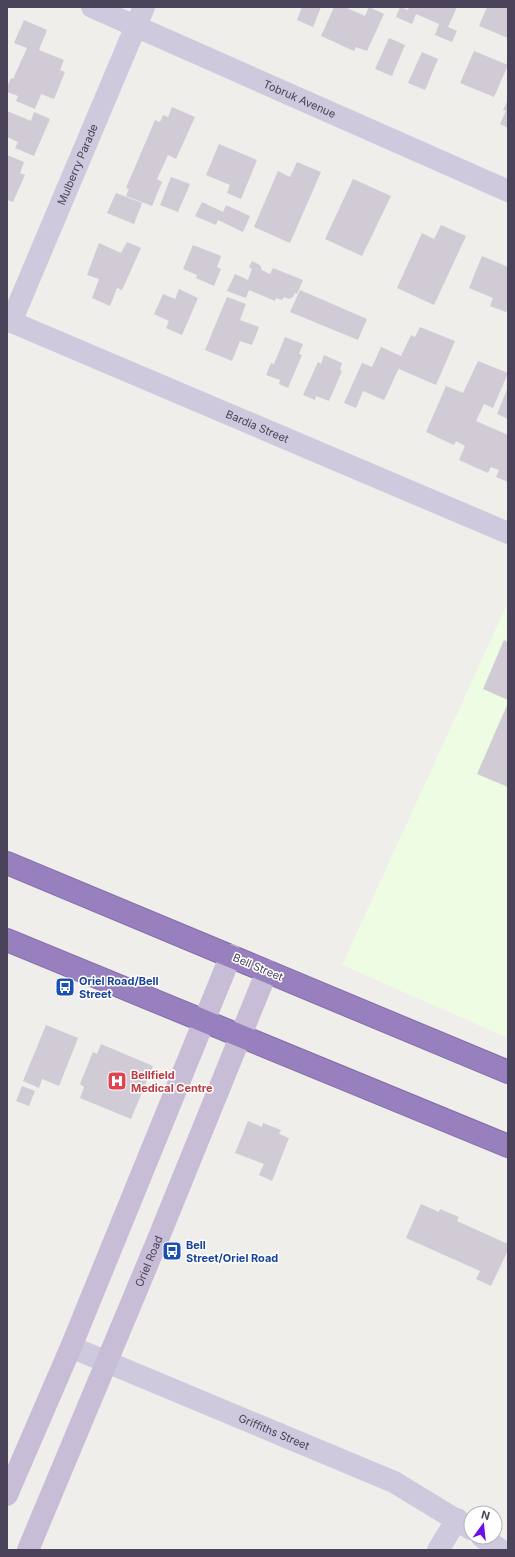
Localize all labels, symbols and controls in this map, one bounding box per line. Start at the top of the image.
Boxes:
street label: Tobruk Avenue [261,77,338,121]
street label: Mulberry Parade [54,122,101,207]
street label: Bardia Street [224,407,291,446]
street label: Bell Street [231,950,286,984]
place label: Oriel Road/Bell Street [79,974,159,1001]
bus stop icon: Oriel Road/Bell Street [54,976,76,998]
place label: Bellfield Medical Centre [131,1068,213,1095]
hospital icon: Bellfield Medical Centre [106,1070,128,1092]
street label: Oriel Road [132,1234,166,1289]
place label: Bell Street/Oriel Road [186,1238,278,1265]
bus stop icon: Bell Street/Oriel Road [161,1240,183,1262]
street label: Griffiths Street [236,1411,312,1453]
north arrow [463,1505,503,1545]
text: N [480,1507,491,1523]

